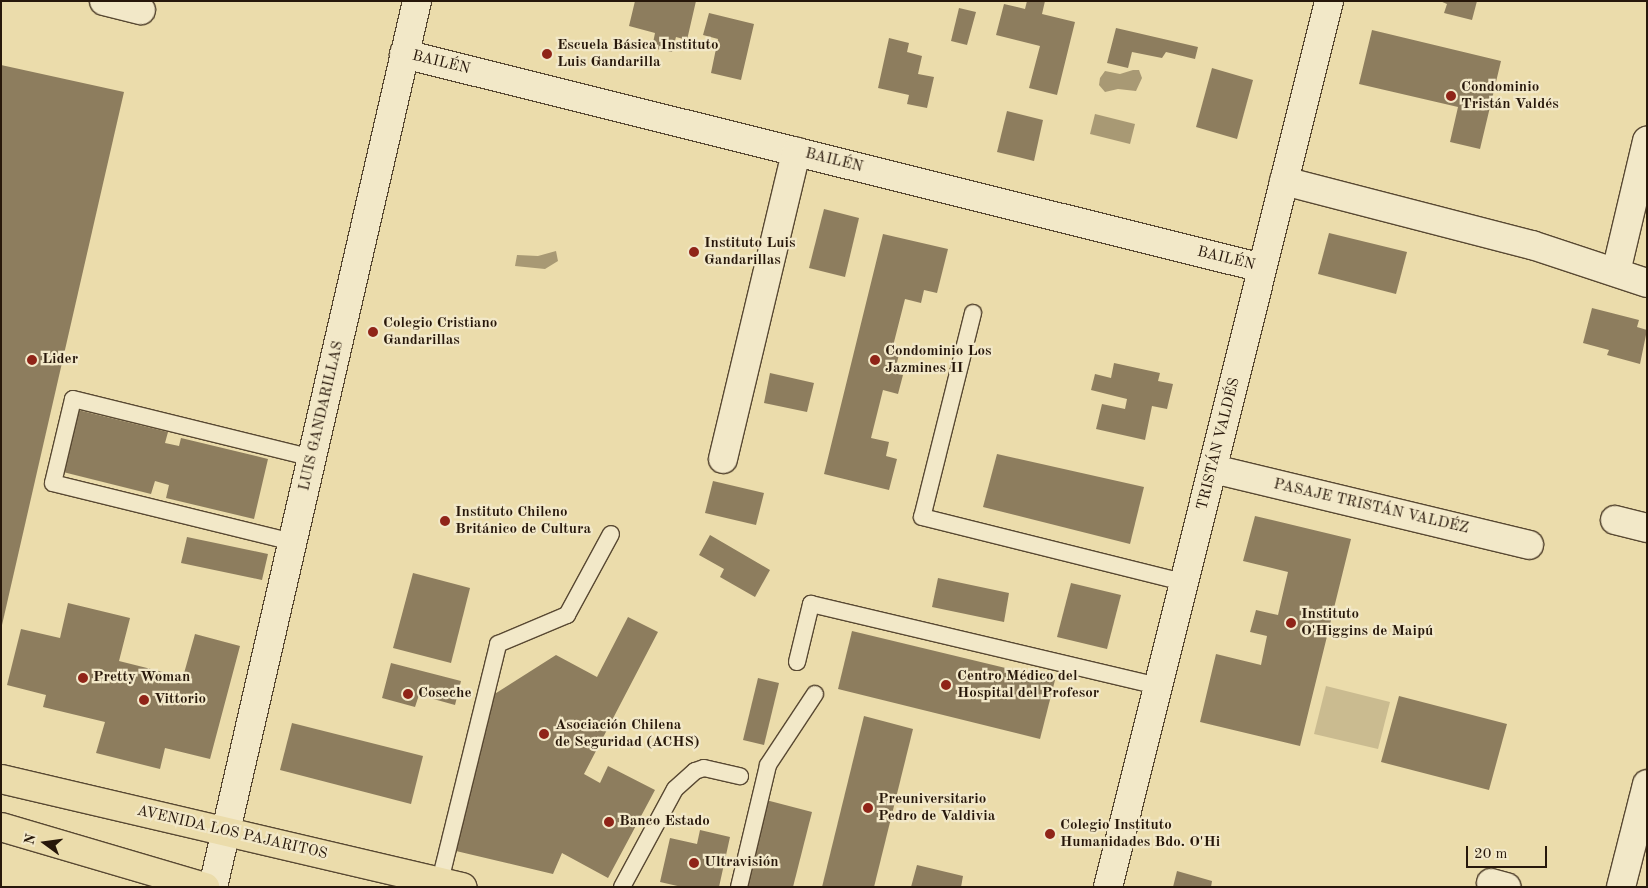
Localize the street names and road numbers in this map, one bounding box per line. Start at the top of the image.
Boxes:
street label: BAILÉN [410,47,472,79]
street label: BAILÉN [803,145,865,177]
street label: BAILÉN [1195,243,1257,275]
street label: LUIS GANDARILLAS [296,339,348,493]
street label: TRISTÁN VALDÉS [1194,376,1244,512]
street label: PASAJE TRISTÁN VALDÉZ [1272,476,1470,538]
street label: AVENIDA LOS PAJARITOS [135,802,329,864]

